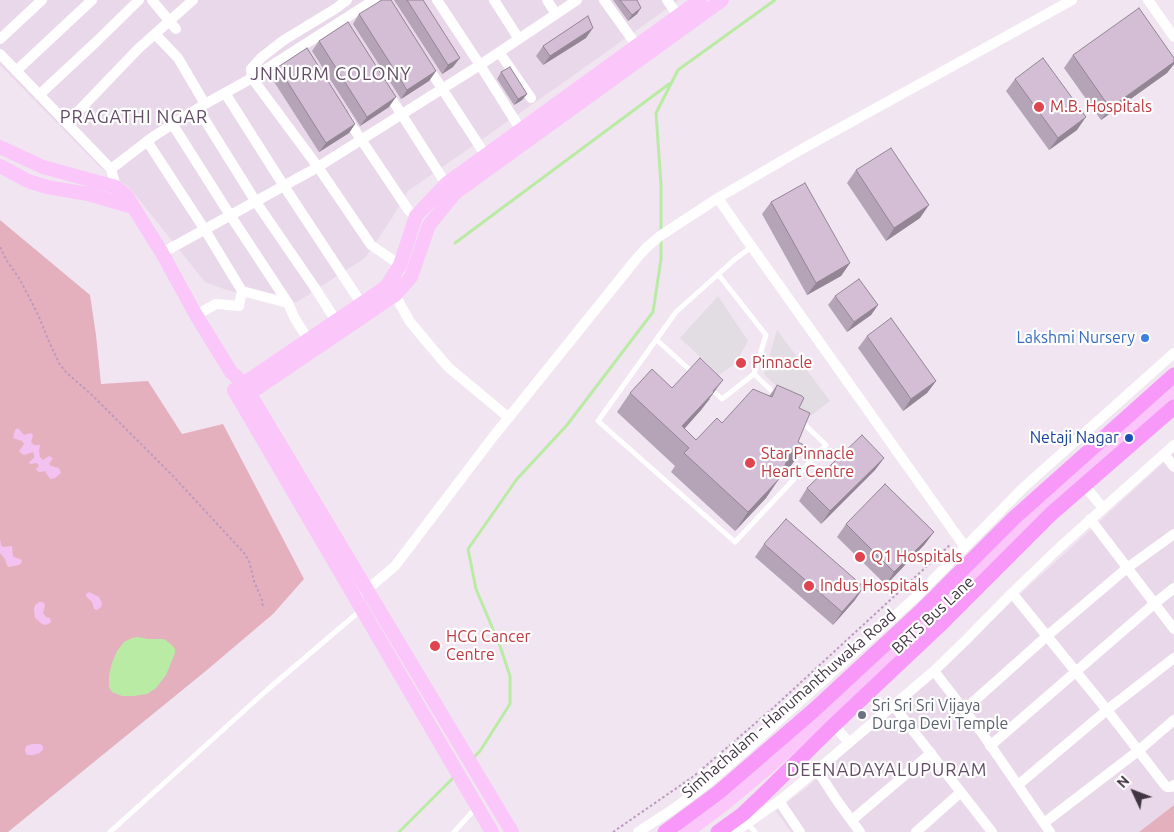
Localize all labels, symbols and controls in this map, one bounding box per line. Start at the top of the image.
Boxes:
district label: JNNURM COLONY [249,63,413,85]
place label: M.B. Hospitals [1050,97,1152,117]
marker: M.B. Hospitals [1032,100,1046,114]
district label: PRAGATHI NGAR [58,106,210,128]
place label: Lakshmi Nursery [1017,328,1135,348]
marker: Lakshmi Nursery [1139,332,1151,344]
place label: Pinnacle [752,353,812,373]
marker: Pinnacle [734,356,748,370]
place label: Netaji Nagar [1030,428,1119,448]
marker: Netaji Nagar [1123,432,1135,444]
place label: Star Pinnacle Heart Centre [761,444,854,482]
marker: Star Pinnacle Heart Centre [743,456,757,470]
place label: Q1 Hospitals [871,547,962,567]
marker: Q1 Hospitals [853,550,867,564]
street label: BRTS Bus Lane [888,572,978,658]
place label: Indus Hospitals [820,576,929,596]
marker: Indus Hospitals [802,579,816,593]
street label: Simhachalam - Hanumanthuwaka Road [678,606,900,802]
place label: HCG Cancer Centre [446,627,531,665]
marker: HCG Cancer Centre [428,639,442,653]
place label: Sri Sri Sri Vijaya Durga Devi Temple [872,696,1008,734]
marker: Sri Sri Sri Vijaya Durga Devi Temple [856,709,868,721]
district label: DEENADAYALUPURAM [785,759,989,781]
north arrow [1109,767,1159,817]
text: N [1114,772,1132,791]

